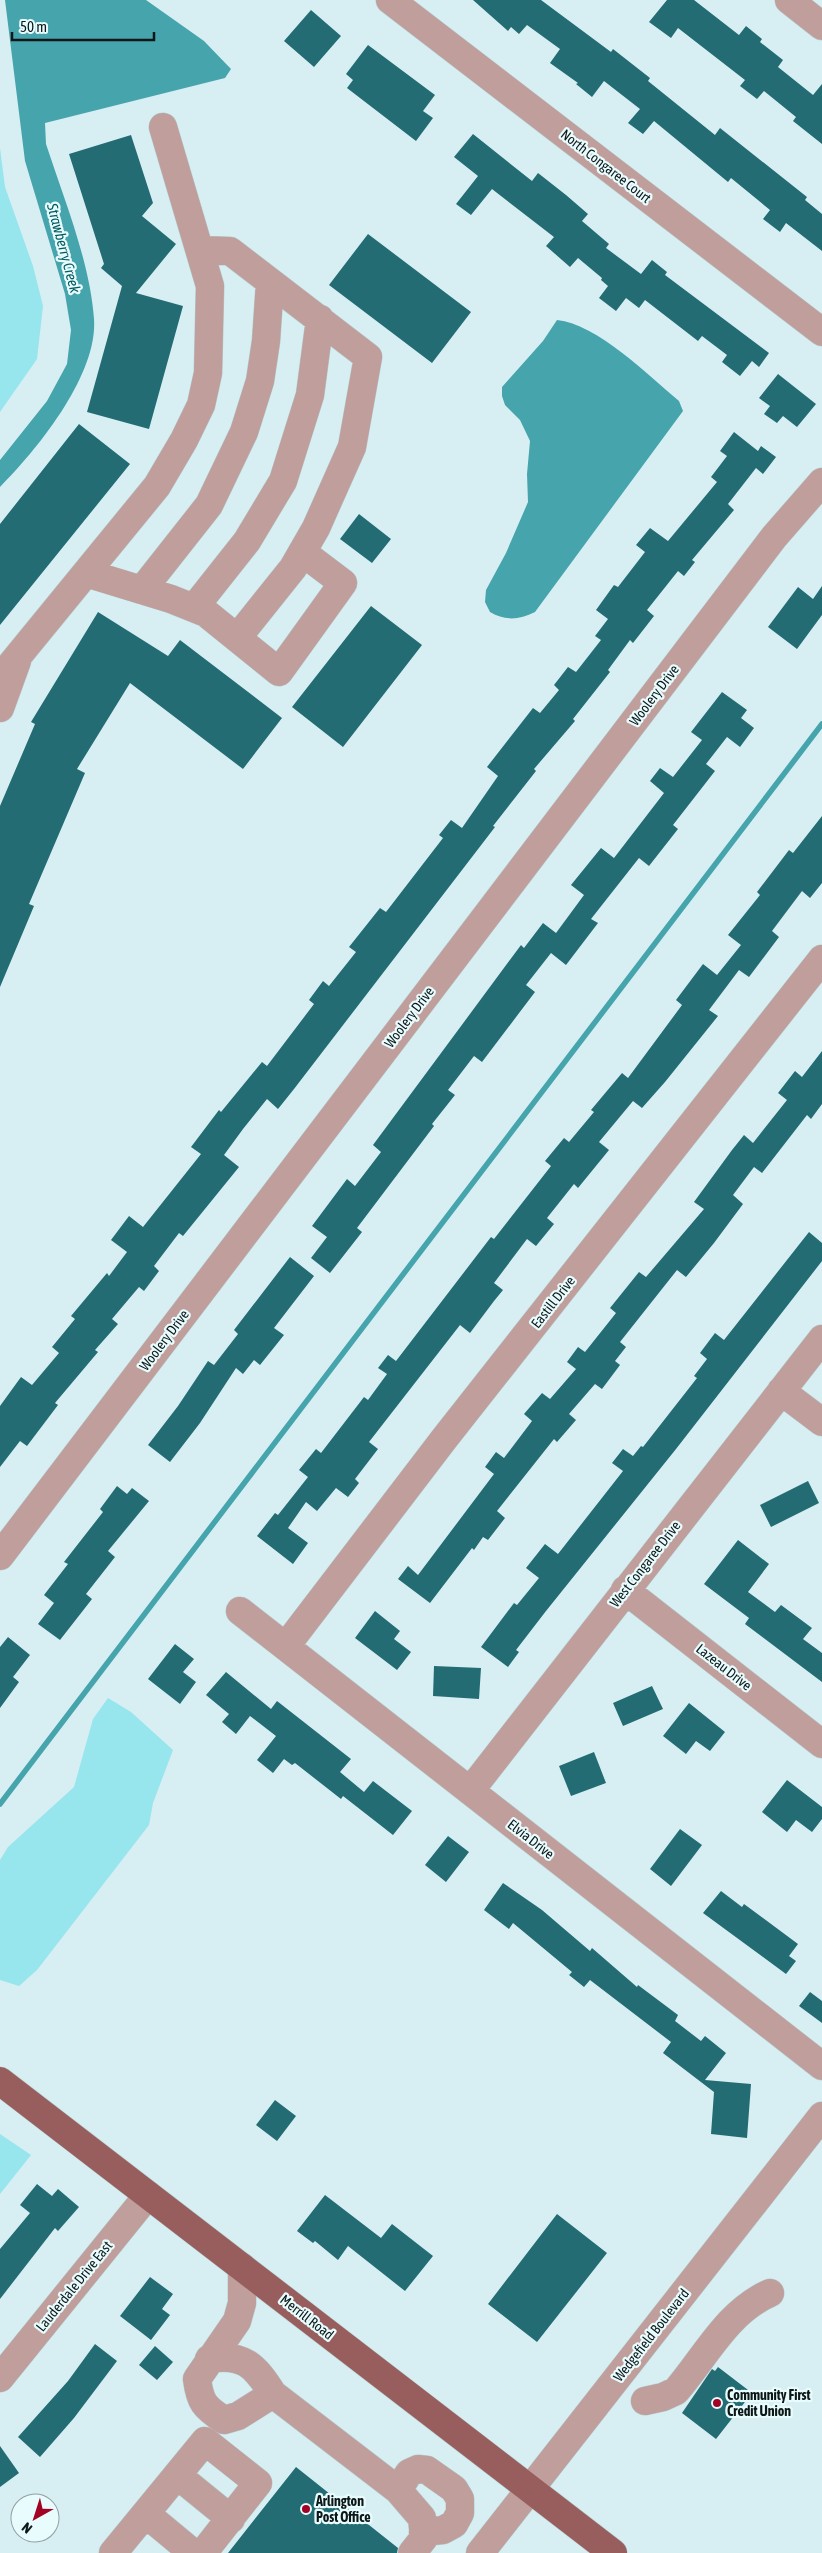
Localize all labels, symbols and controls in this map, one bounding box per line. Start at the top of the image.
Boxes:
scale bar [12,10,155,42]
text: 50 m [20,18,47,35]
street label: North Congaree Court [558,126,654,206]
water label: Strawberry Creek [44,200,84,295]
street label: Woolery Drive [626,662,682,728]
street label: Woolery Drive [381,984,437,1050]
street label: Eastill Drive [528,1273,578,1331]
street label: Woolery Drive [136,1307,192,1373]
street label: West Congaree Drive [606,1518,684,1610]
street label: Lazeau Drive [693,1641,755,1693]
street label: Elvia Drive [505,1816,557,1862]
street label: Lauderdale Drive East [33,2238,115,2334]
street label: Wedgefield Boulevard [610,2286,692,2384]
street label: Merrill Road [277,2291,337,2343]
place label: Community First Credit Union [727,2387,811,2419]
marker: Community First Credit Union [711,2397,723,2409]
north arrow [10,2493,60,2543]
place label: Arlington Post Office [315,2493,371,2525]
marker: Arlington Post Office [300,2503,312,2515]
text: N [19,2519,35,2537]

